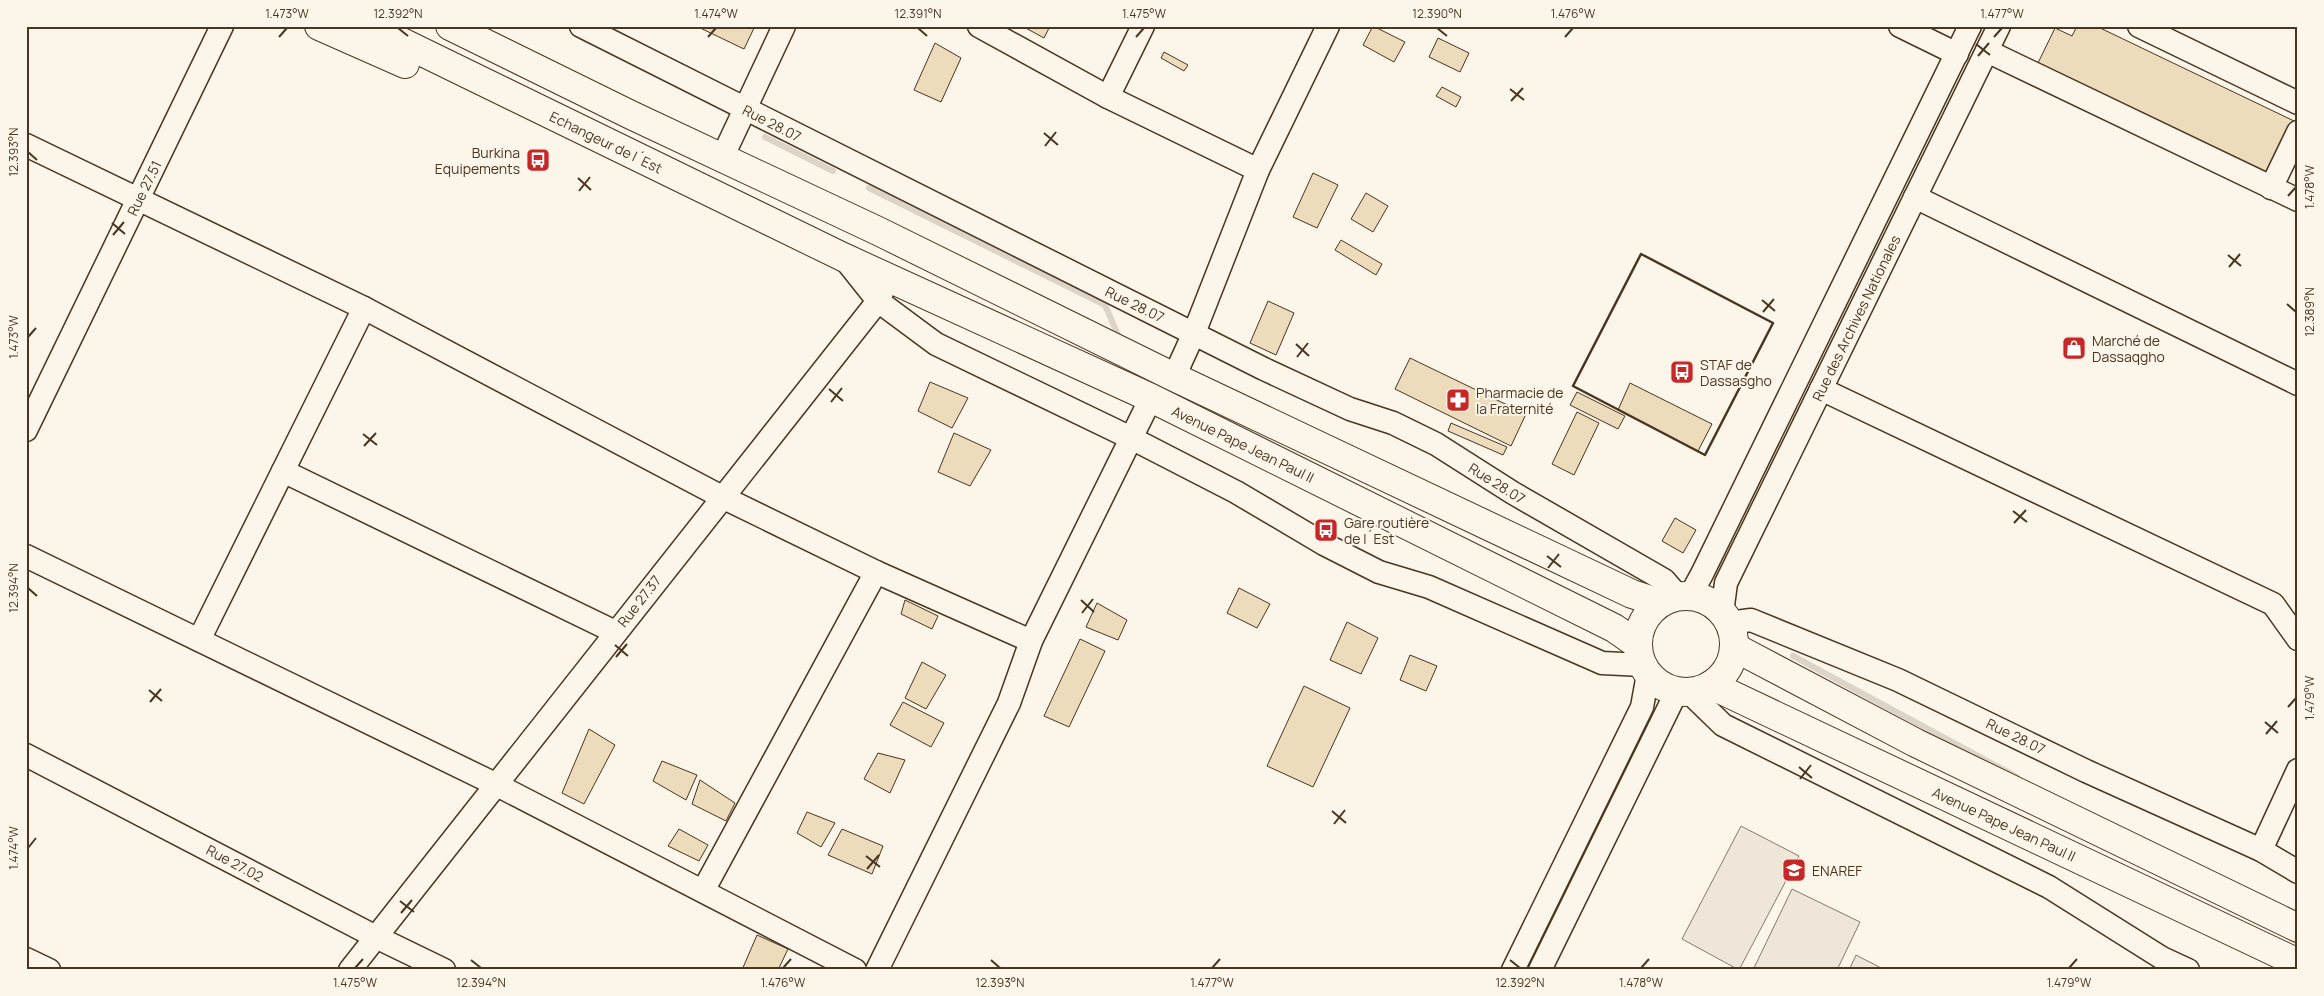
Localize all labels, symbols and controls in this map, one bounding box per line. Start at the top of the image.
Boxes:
text: 1.473°W [265,5,310,22]
text: 12.392°N [373,5,423,22]
text: 1.474°W [694,5,739,22]
text: 12.391°N [895,5,941,22]
text: 1.475°W [1122,5,1167,22]
text: 12.390°N [1412,5,1462,22]
text: 1.476°W [1551,5,1596,22]
text: 1.477°W [1980,5,2024,22]
street label: Rue 28.07 [739,100,805,146]
street label: Echangeur de l´Est [547,106,666,178]
text: 12.393°N [5,128,22,176]
place label: Burkina Equipements [435,143,520,178]
bus stop icon: Burkina Equipements [525,147,551,173]
street label: Rue 27.51 [122,157,166,219]
text: 1.478°W [2301,164,2318,209]
street label: Rue des Archives Nationales [1807,232,1905,404]
street label: Rue 28.07 [1102,282,1168,326]
text: 12.389°N [2301,287,2318,337]
text: 1.473°W [5,314,22,359]
place label: Marché de Dassaqgho [2092,331,2165,366]
shop icon: Marché de Dassaqgho [2061,335,2087,361]
place label: STAF de Dassasgho [1700,355,1772,390]
bus stop icon: STAF de Dassasgho [1669,359,1695,385]
place label: Pharmacie de la Fraternité [1476,383,1564,418]
pharmacy icon: Pharmacie de la Fraternité [1445,387,1471,413]
street label: Avenue Pape Jean Paul II [1169,401,1317,487]
street label: Rue 28.07 [1465,458,1529,508]
place label: Gare routière de l´Est [1344,513,1429,548]
bus stop icon: Gare routière de l´Est [1313,517,1339,543]
text: 12.394°N [5,563,22,613]
street label: Rue 27.37 [613,571,665,631]
text: 1.479°W [2301,675,2318,720]
street label: Rue 28.07 [1983,714,2049,758]
street label: Avenue Pape Jean Paul II [1929,782,2079,866]
text: 1.474°W [5,825,22,870]
street label: Rue 27.02 [203,840,267,886]
school or university icon: ENAREF [1781,857,1807,883]
place label: ENAREF [1812,861,1862,880]
text: 1.475°W [333,974,378,991]
text: 12.394°N [456,974,506,991]
text: 1.476°W [761,974,806,991]
text: 12.393°N [976,974,1024,991]
text: 1.477°W [1190,974,1234,991]
text: 12.392°N [1495,974,1545,991]
text: 1.478°W [1619,974,1664,991]
text: 1.479°W [2047,974,2092,991]

